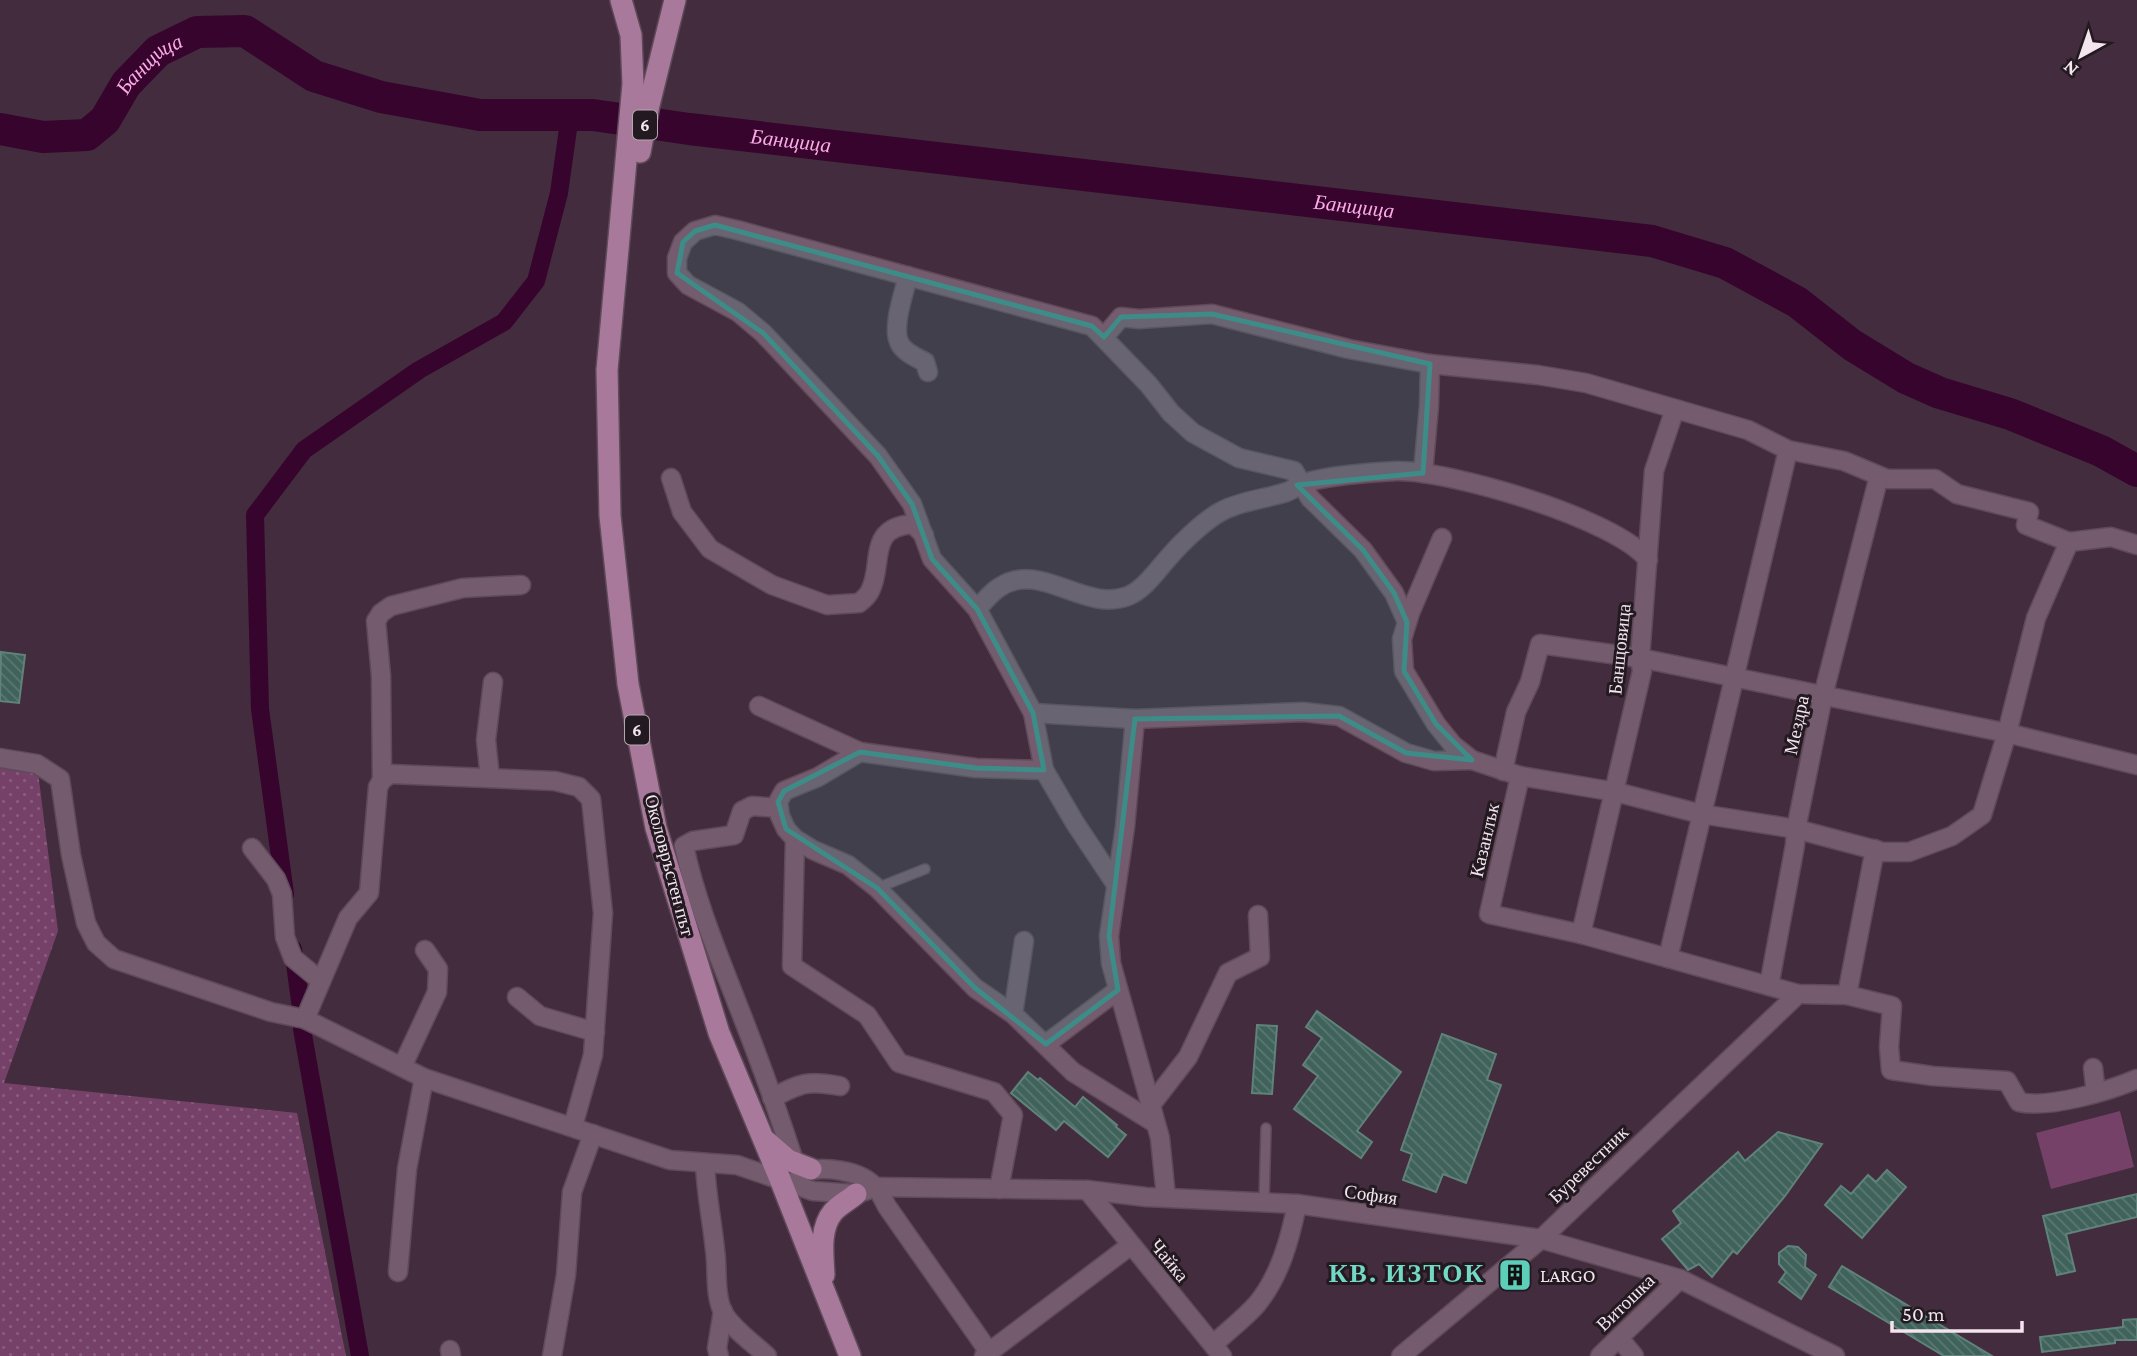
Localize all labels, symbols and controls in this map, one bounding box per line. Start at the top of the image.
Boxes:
north arrow [2046,21,2116,91]
water label: Банщица [110,29,186,99]
text: N [2059,56,2082,81]
road number: 6 [633,110,657,140]
water label: Банщица [748,124,832,157]
water label: Банщица [1311,190,1396,223]
street label: Банщовица [1604,602,1635,696]
street label: Мездра [1780,693,1813,757]
road number: 6 [625,716,649,744]
street label: Околовръстен път [641,792,699,939]
street label: Казанлък [1466,800,1503,879]
street label: Буревестник [1544,1121,1633,1207]
street label: София [1343,1180,1399,1209]
street label: Чайка [1146,1235,1193,1286]
building icon: LARGO [1496,1256,1534,1294]
district label: КВ. ИЗТОК [1329,1259,1485,1288]
place label: LARGO [1540,1265,1595,1286]
street label: Витошка [1592,1269,1659,1335]
scale bar [1892,1290,2022,1334]
text: 50 m [1902,1302,1945,1326]

